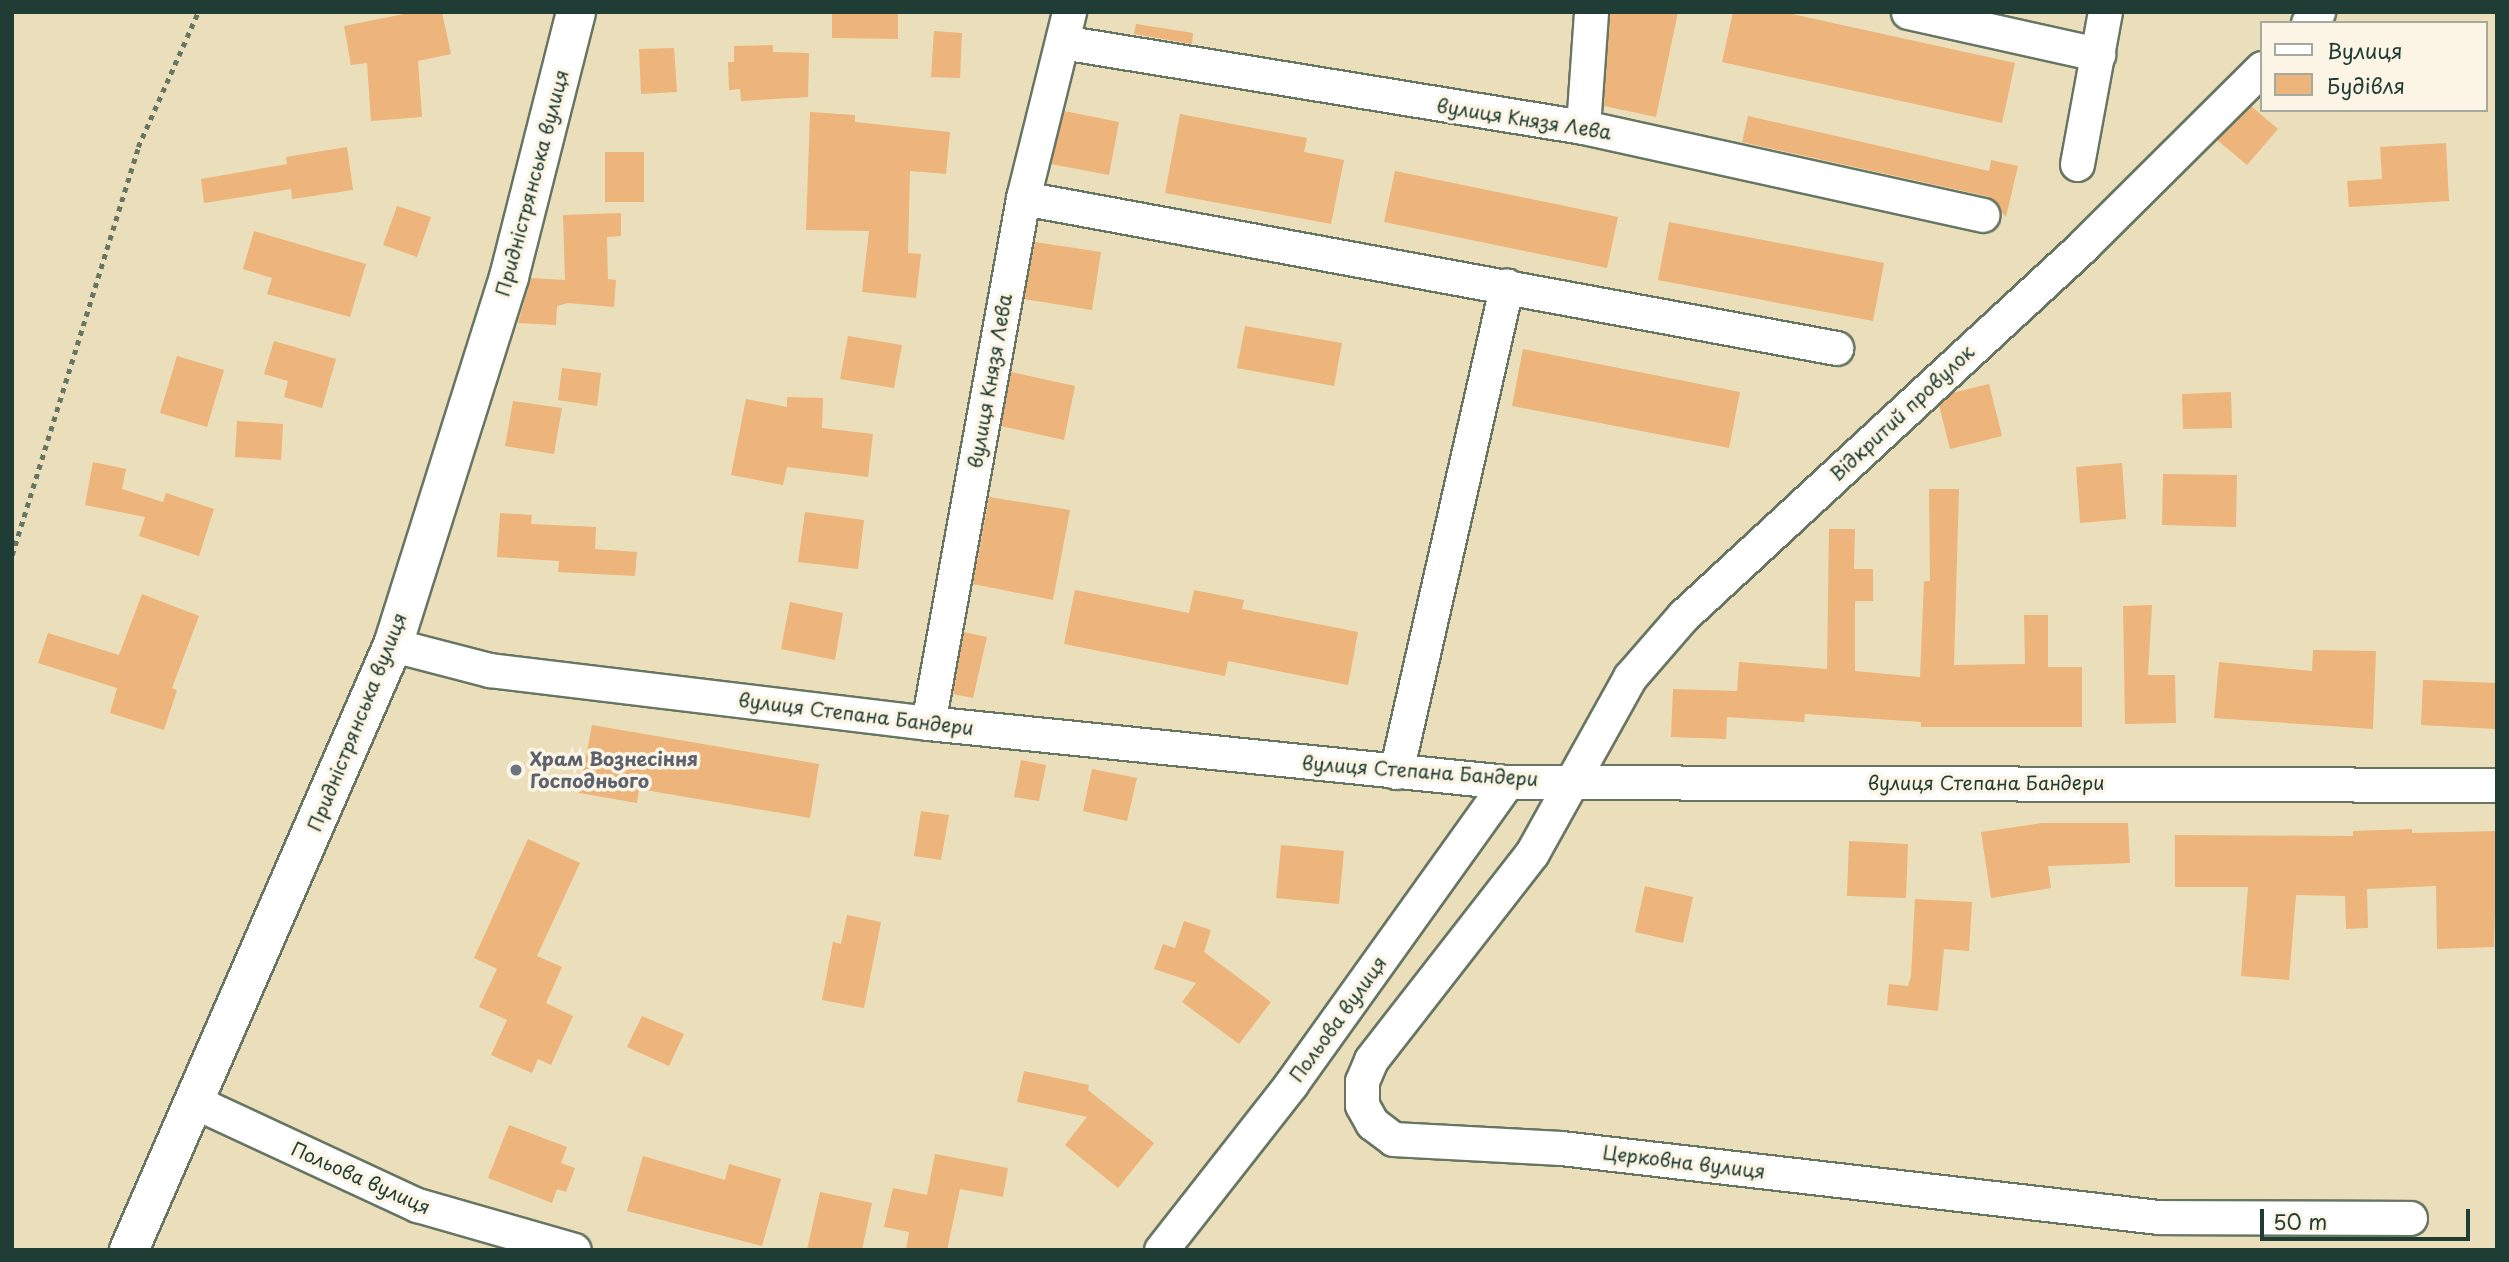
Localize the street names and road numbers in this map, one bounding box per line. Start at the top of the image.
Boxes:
street label: Придністрянська вулиця [491,67,573,299]
street label: вулиця Князя Лева [1434,94,1614,144]
street label: вулиця Князя Лева [963,291,1017,471]
street label: Відкритий провулок [1825,340,1979,486]
street label: Придністрянська вулиця [303,609,411,835]
street label: вулиця Степана Бандери [737,688,975,740]
street label: вулиця Степана Бандери [1301,751,1539,791]
street label: вулиця Степана Бандери [1867,772,2105,794]
street label: Польова вулиця [1285,952,1391,1086]
street label: Польова вулиця [288,1137,434,1219]
street label: Церковна вулиця [1601,1141,1767,1183]

